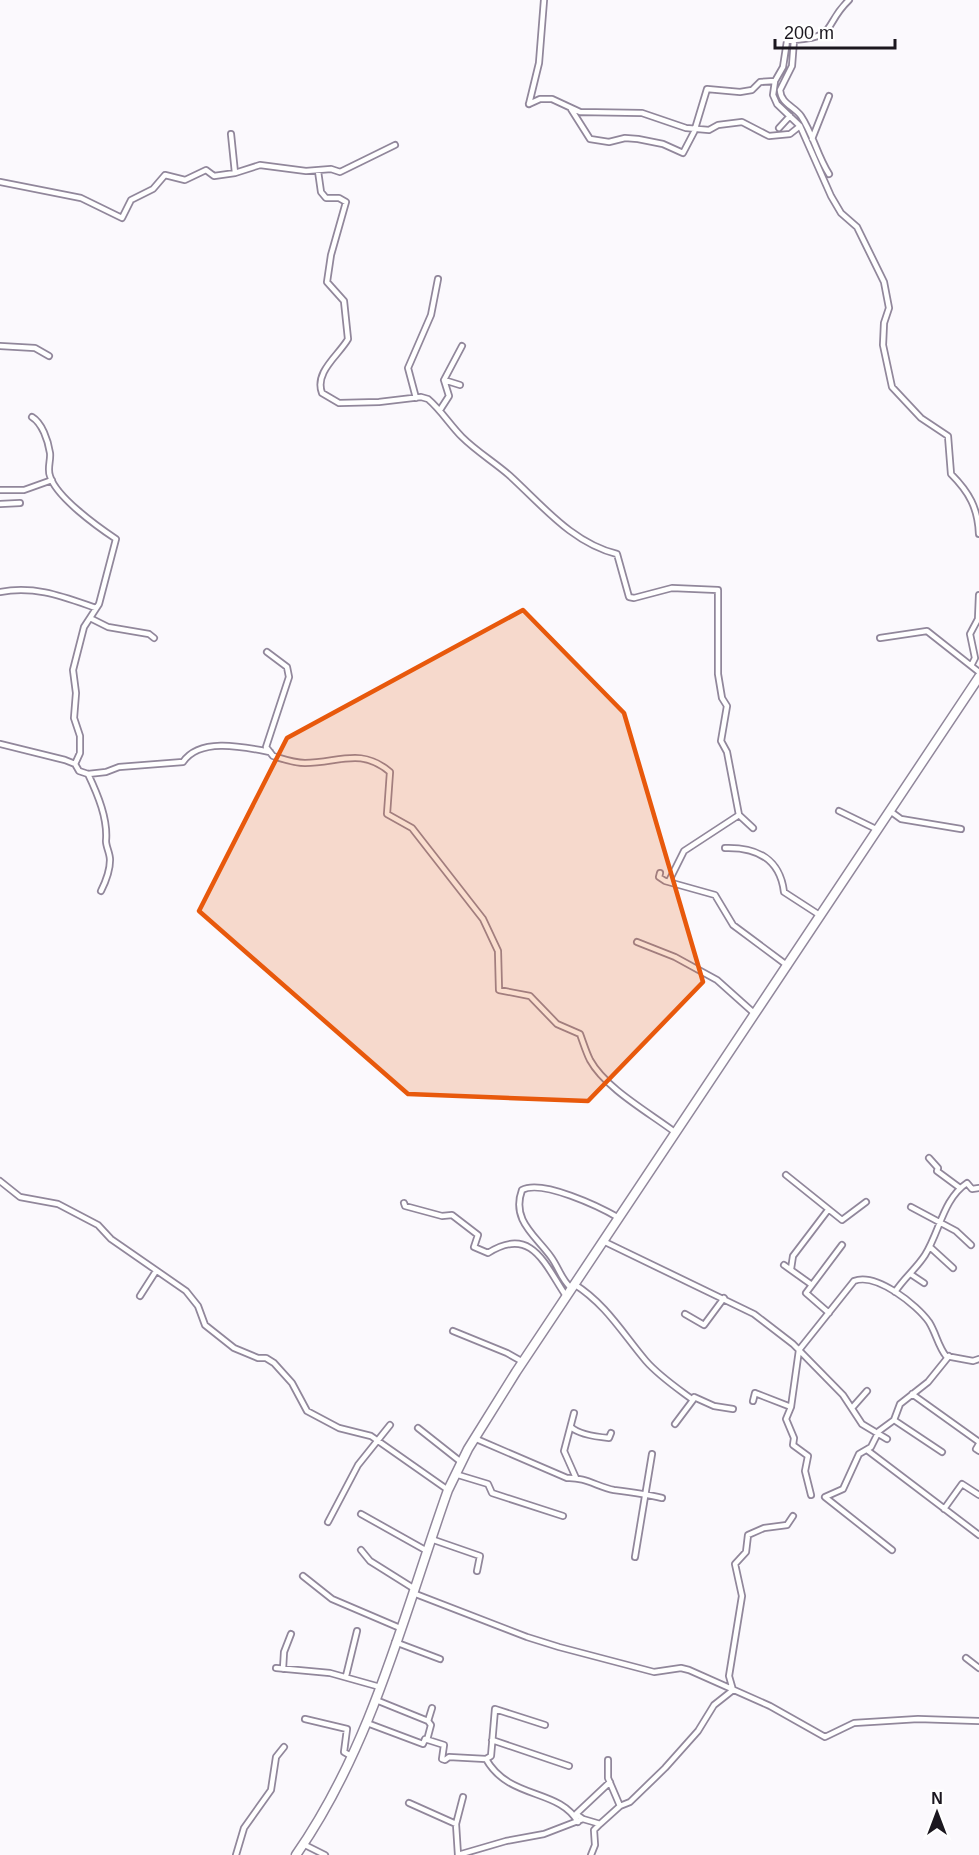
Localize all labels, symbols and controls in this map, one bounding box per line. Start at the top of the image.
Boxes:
scale bar [775,12,895,50]
text: 200 m [784,23,834,43]
north arrow [907,1783,967,1843]
text: N [931,1790,943,1807]

